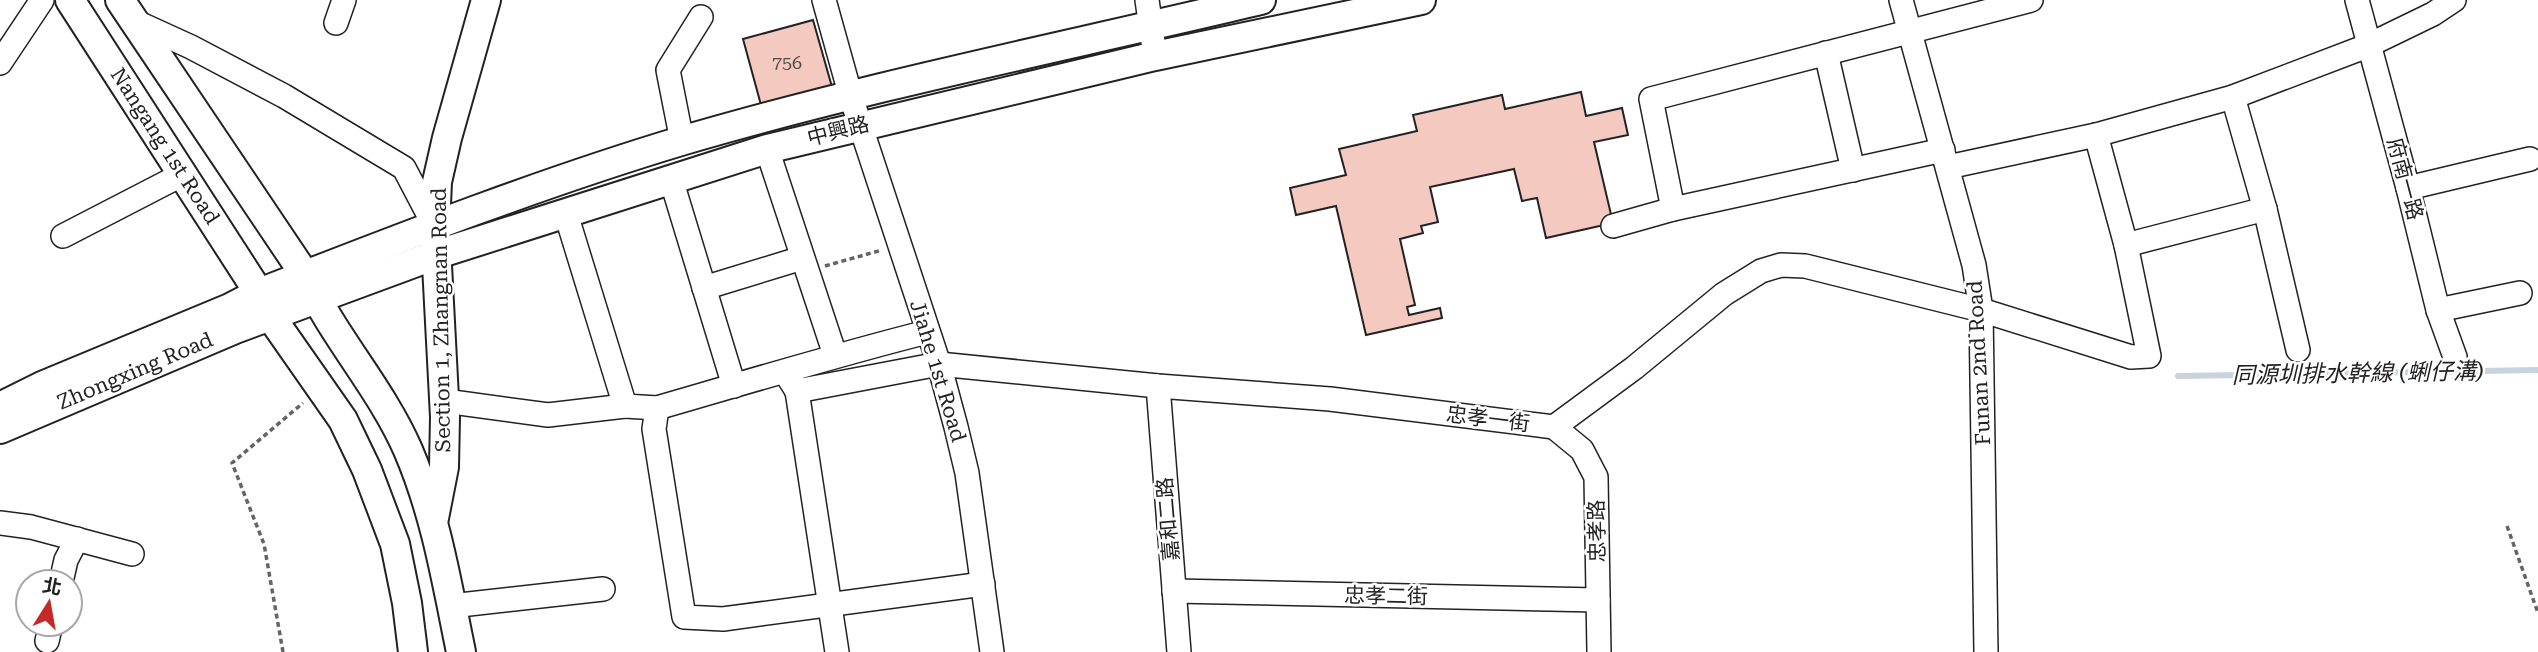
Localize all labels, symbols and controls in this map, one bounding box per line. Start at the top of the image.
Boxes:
house number: 756 [772,52,802,73]
street label: Nangang 1st Road [105,63,225,229]
street label: 中興路 [805,112,871,150]
street label: 府南一路 [2383,135,2427,223]
street label: Section 1, Zhangnan Road [427,187,455,453]
street label: Funan 2nd Road [1963,279,1995,446]
street label: Jiahe 1st Road [905,297,971,445]
street label: Zhongxing Road [54,327,217,415]
water label: 同源圳排水幹線 (蜊仔溝) [2232,358,2484,389]
street label: 忠孝一街 [1445,402,1531,436]
street label: 嘉和二路 [1152,476,1184,562]
street label: 忠孝路 [1584,499,1610,563]
north arrow [14,568,84,638]
text: 北 [41,574,64,600]
street label: 忠孝二街 [1344,583,1428,609]

